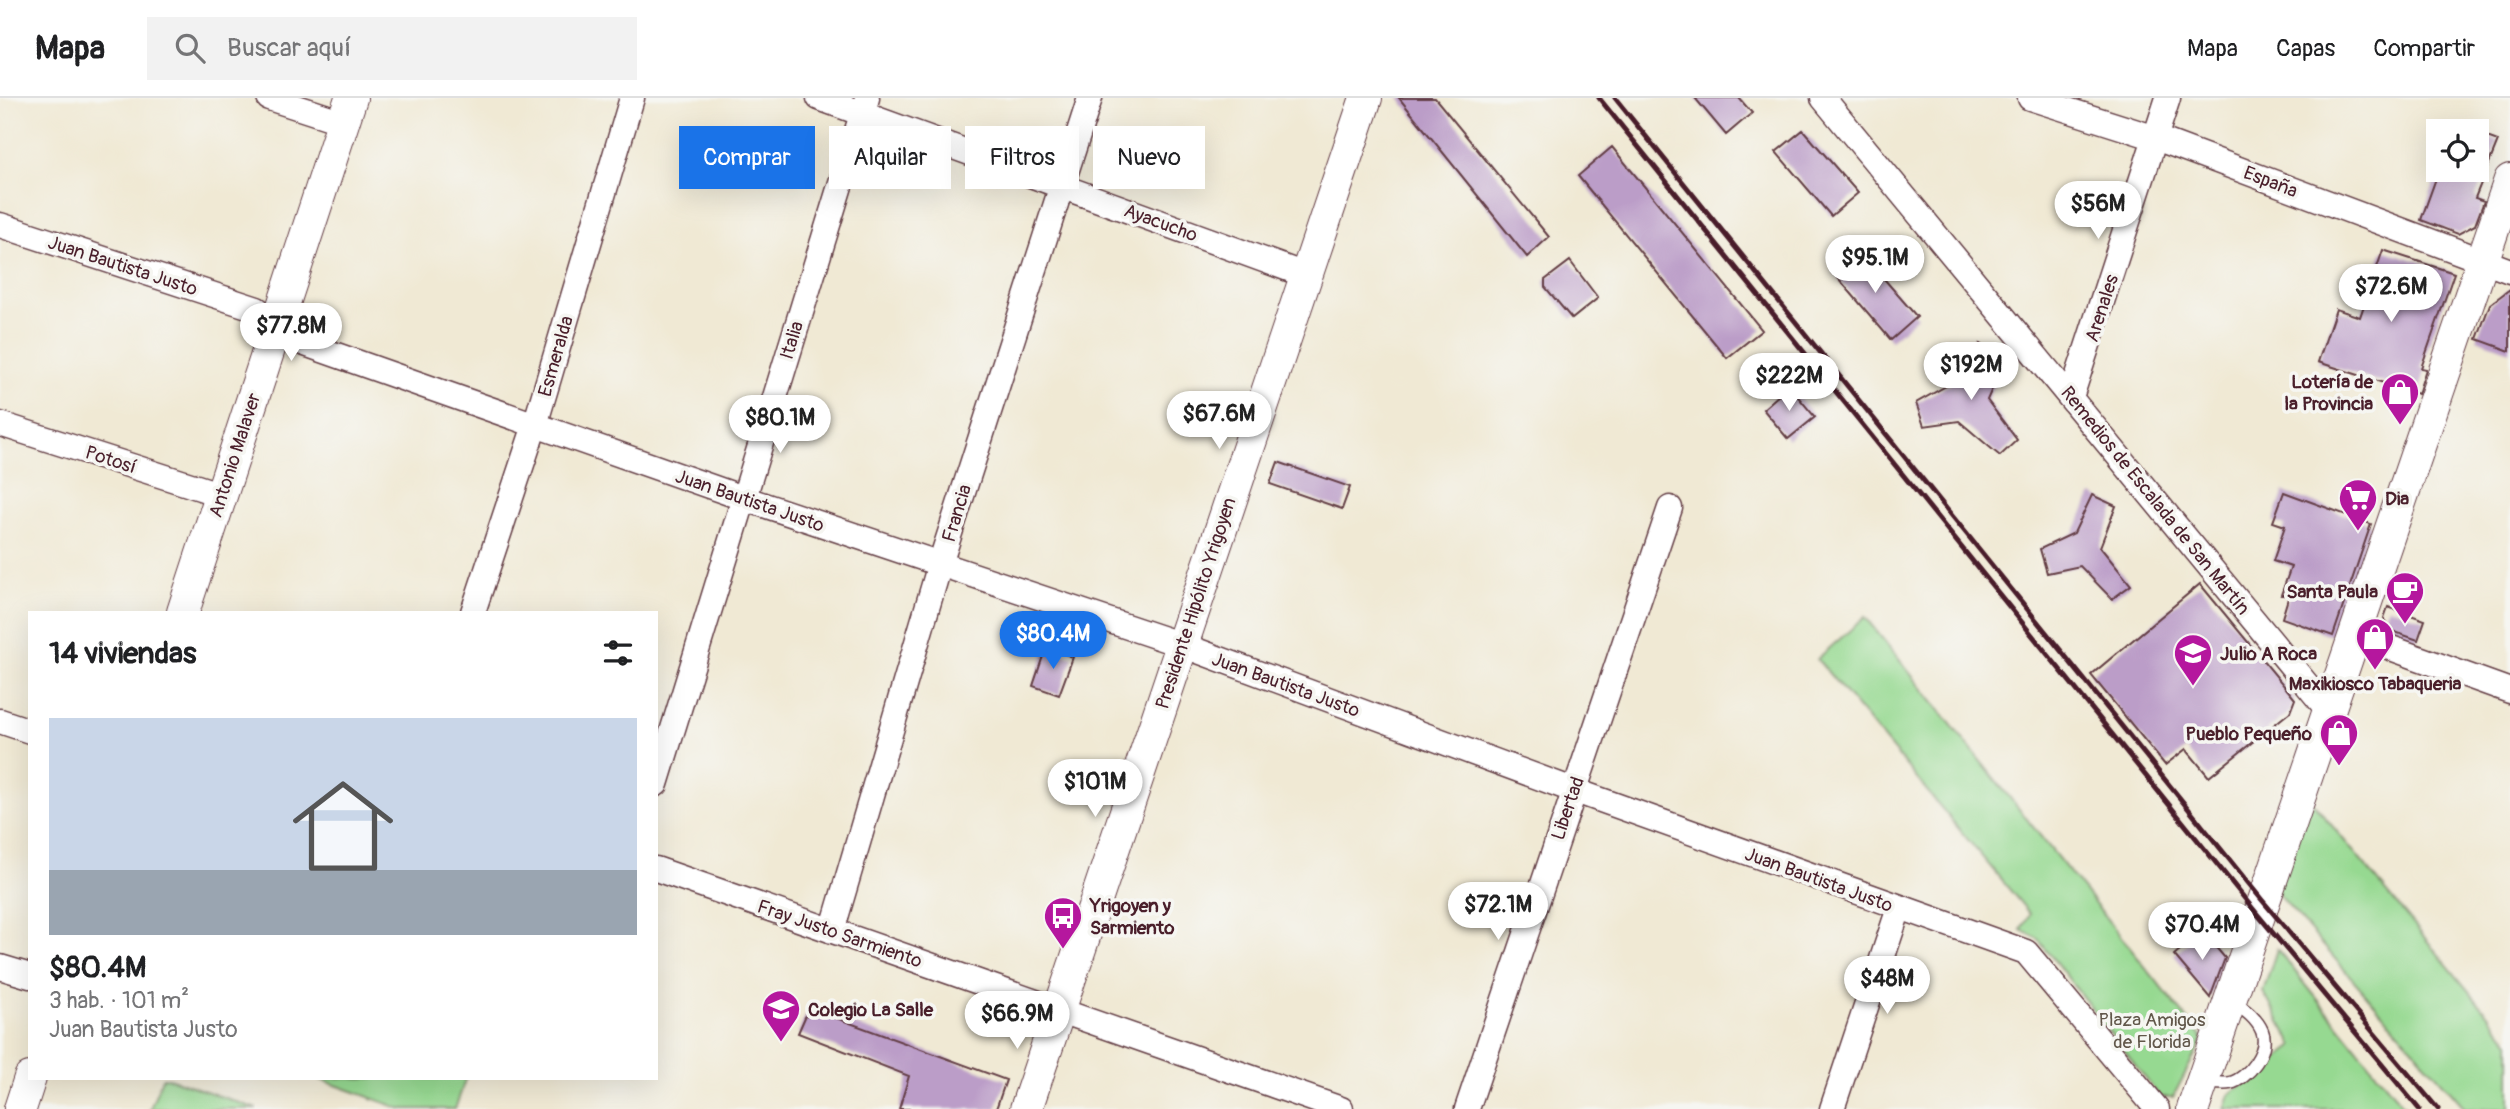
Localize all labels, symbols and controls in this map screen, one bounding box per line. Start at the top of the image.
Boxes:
search box [147,17,637,80]
text: Mapa [35,28,105,69]
icon: search [171,29,209,67]
text: Buscar aquí [227,32,351,64]
text: Mapa [2187,34,2238,63]
text: Capas [2276,34,2335,63]
text: Compartir [2373,34,2475,63]
map controls [2426,119,2489,182]
button: locate [2426,119,2489,182]
chip: Comprar [679,126,815,189]
chip: Alquilar [829,126,951,189]
chip: Filtros [965,126,1079,189]
chip: Nuevo [1093,126,1205,189]
street label: España [2240,161,2301,203]
pin: $56M [2057,181,2139,241]
text: $56M [2071,189,2125,218]
street label: Ayacucho [1121,199,1201,247]
street label: Juan Bautista Justo [45,230,200,301]
pin: $95.1M [1818,236,1932,295]
text: $95.1M [1841,243,1909,272]
pin: $72.6M [2334,264,2448,324]
street label: Arenales [2080,271,2124,345]
text: $72.6M [2355,272,2427,301]
pin: $77.8M [234,303,348,363]
text: $77.8M [256,311,326,340]
street label: Esmeralda [533,313,579,399]
street label: Italia [775,318,809,362]
pin: $192M [1922,342,2020,402]
text: $192M [1940,350,2002,379]
pin: $222M [1740,354,1838,413]
text: $222M [1755,361,1823,390]
place label: Lotería de la Provincia [2284,370,2374,416]
shop icon: Lotería de la Provincia [2379,371,2421,426]
street label: Remedios de Escalada de San Martín [2055,381,2255,620]
street label: Antonio Malaver [204,390,266,521]
pin: $67.6M [1162,392,1276,451]
pin: $80.1M [723,396,837,455]
text: $67.6M [1183,399,1255,428]
text: $80.1M [745,403,815,432]
street label: Potosí [82,440,139,479]
street label: Juan Bautista Justo [672,464,827,538]
supermarket icon: Dia [2337,477,2379,532]
street label: Francia [937,481,977,545]
place label: Dia [2385,487,2409,511]
street label: Presidente Hipólito Yrigoyen [1150,494,1242,712]
cafe icon: Santa Paula [2384,570,2426,625]
place label: Santa Paula [2286,580,2378,604]
pin: $80.4M [996,612,1110,671]
shop icon: Maxikiosco Tabaqueria [2354,616,2396,671]
text: $80.4M [1016,619,1090,648]
school or university icon: Julio A Roca [2172,632,2214,687]
icon: filters [599,634,637,672]
text: 14 viviendas [49,635,196,672]
place label: Julio A Roca [2220,642,2317,666]
street label: Juan Bautista Justo [1208,647,1363,723]
place label: Maxikiosco Tabaqueria [2289,672,2461,696]
shop icon: Pueblo Pequeño [2318,712,2360,767]
place label: Pueblo Pequeño [2186,722,2313,746]
pin: $101M [1046,760,1144,819]
icon: home [280,763,406,889]
text: $101M [1064,767,1126,796]
street label: Libertad [1546,774,1590,843]
street label: Juan Bautista Justo [1741,842,1896,918]
pin: $72.1M [1441,882,1555,942]
text: $72.1M [1464,890,1532,919]
street label: Fray Justo Sarmiento [754,894,925,973]
place label: Yrigoyen y Sarmiento [1089,894,1175,940]
bus stop icon: Yrigoyen y Sarmiento [1042,895,1084,950]
pin: $70.4M [2145,902,2259,962]
text: $70.4M [2164,910,2240,939]
text: $80.4M [49,949,146,986]
pin: $48M [1846,956,1928,1016]
text: $48M [1860,964,1914,993]
text: 3 hab. · 101 m² [49,986,189,1015]
school or university icon: Colegio La Salle [760,988,802,1043]
pin: $66.9M [960,992,1074,1051]
place label: Colegio La Salle [808,998,934,1022]
text: $66.9M [981,999,1053,1028]
park label: Plaza Amigos de Florida [2098,1008,2206,1054]
text: Juan Bautista Justo [49,1015,238,1044]

